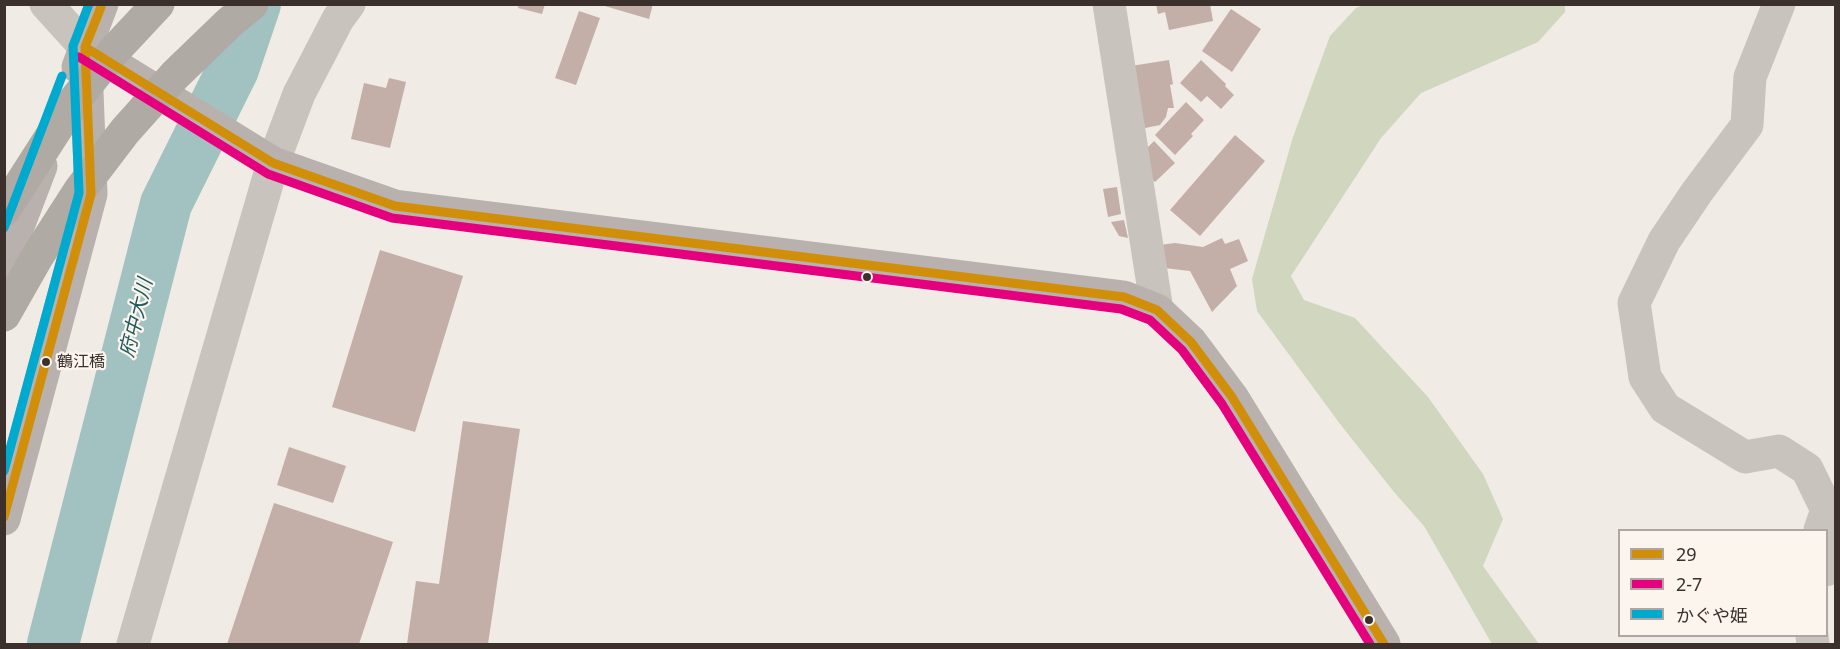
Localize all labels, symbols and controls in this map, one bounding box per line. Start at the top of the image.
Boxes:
unlabelled marker [861,271,873,283]
water label: 府中大川 [116,276,158,360]
place label: 鶴江橋 [57,352,105,372]
marker: 鶴江橋 [40,356,52,368]
legend [1618,529,1828,637]
text: 29 [1676,542,1697,566]
text: 2-7 [1676,572,1702,596]
text: かぐや姫 [1676,603,1748,627]
unlabelled marker [1363,614,1375,626]

